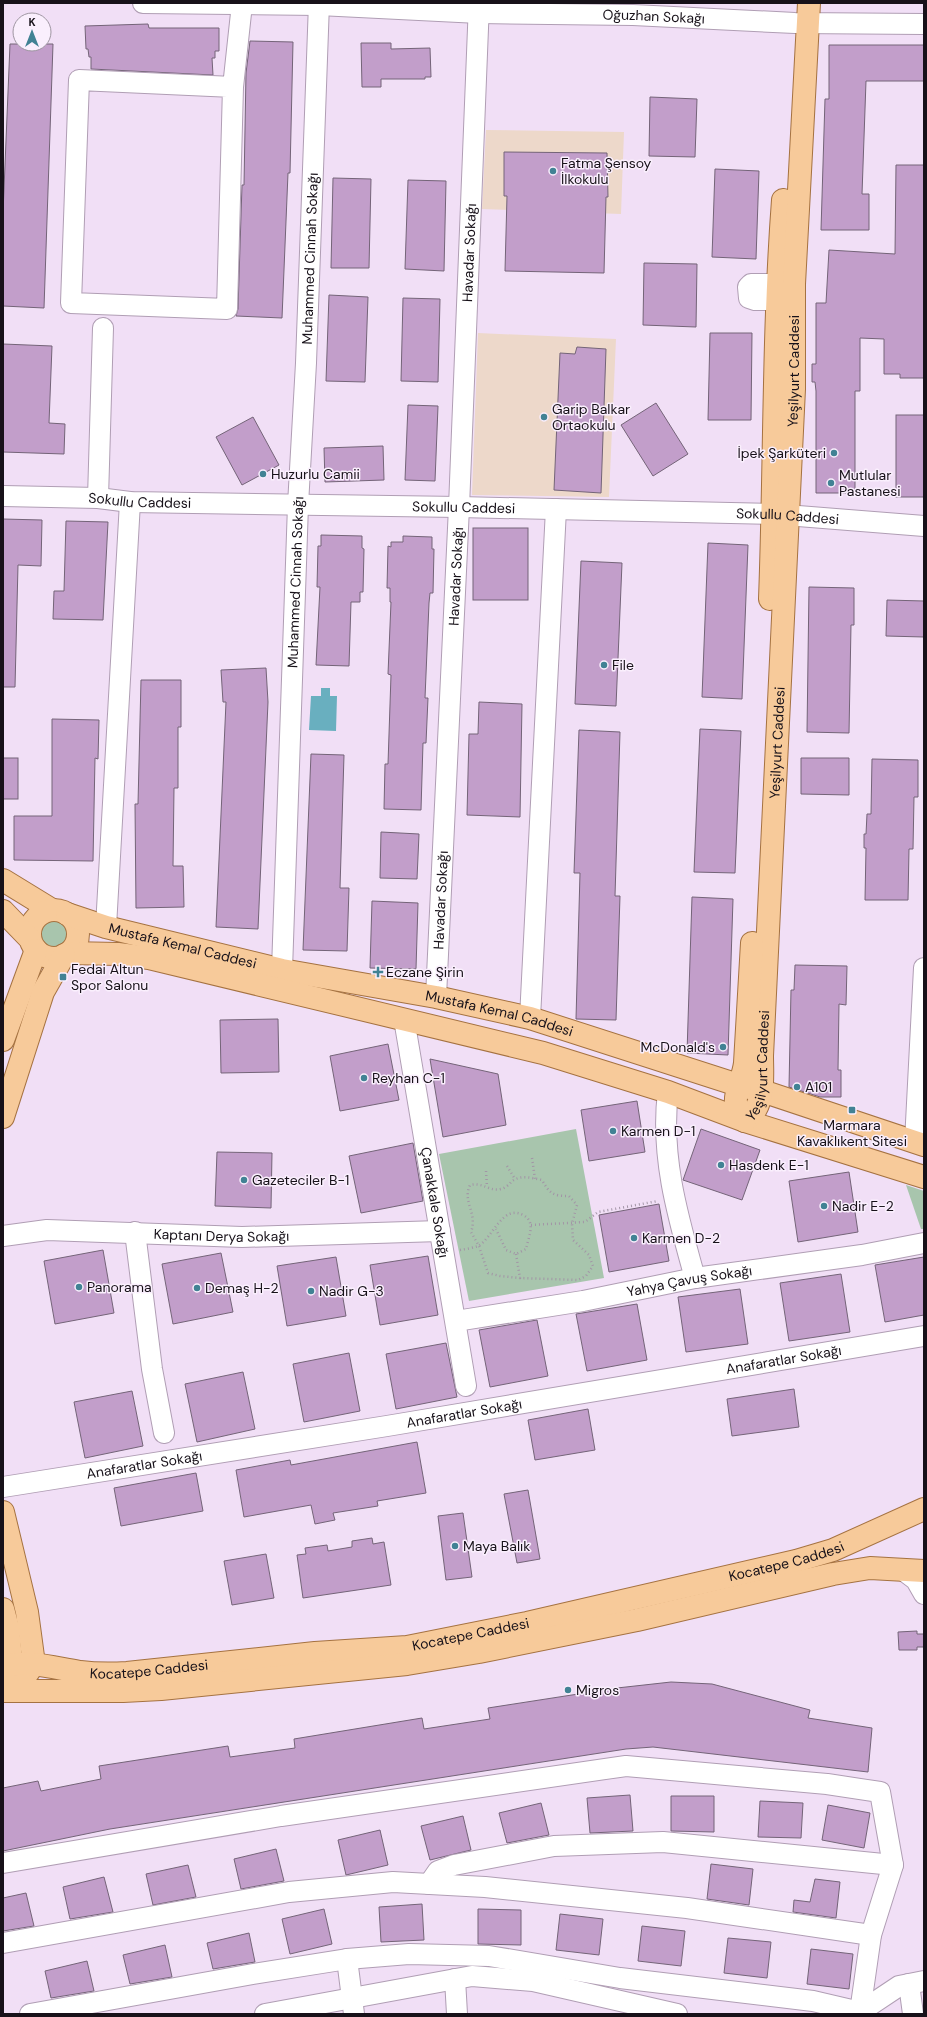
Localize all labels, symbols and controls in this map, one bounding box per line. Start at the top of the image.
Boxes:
street label: Oğuzhan Sokağı [602,6,705,28]
north arrow [12,12,52,52]
text: K [28,15,36,29]
place label: Fatma Şensoy İlkokulu [561,154,652,188]
marker: Fatma Şensoy İlkokulu [548,166,558,176]
street label: Muhammed Cinnah Sokağı [298,172,322,345]
street label: Havadar Sokağı [458,203,480,303]
street label: Yeşilyurt Caddesi [783,315,803,428]
place label: Garip Balkar Ortaokulu [552,400,630,434]
marker: Garip Balkar Ortaokulu [539,412,549,422]
place label: İpek Şarküteri [737,444,826,462]
marker: İpek Şarküteri [829,448,839,458]
place label: Huzurlu Camii [271,465,360,483]
place label: Mutlular Pastanesi [839,466,901,500]
marker: Huzurlu Camii [258,469,268,479]
marker: Mutlular Pastanesi [826,478,836,488]
street label: Sokullu Caddesi [88,489,191,512]
street label: Muhammed Cinnah Sokağı [283,496,307,668]
street label: Sokullu Caddesi [412,497,515,517]
street label: Sokullu Caddesi [736,504,840,528]
street label: Havadar Sokağı [444,527,467,626]
place label: File [612,656,634,674]
marker: File [599,660,609,670]
street label: Yeşilyurt Caddesi [765,686,789,799]
street label: Havadar Sokağı [429,850,452,950]
street label: Mustafa Kemal Caddesi [107,919,258,972]
place label: Fedai Altun Spor Salonu [71,960,148,994]
place label: Eczane Şirin [386,963,464,981]
marker: Eczane Şirin [373,967,383,977]
marker: Fedai Altun Spor Salonu [58,972,68,982]
street label: Mustafa Kemal Caddesi [424,986,576,1040]
street label: Yeşilyurt Caddesi [742,1010,773,1125]
place label: McDonald's [640,1038,715,1056]
marker: McDonald's [718,1042,728,1052]
place label: Reyhan C-1 [372,1069,445,1087]
marker: Reyhan C-1 [359,1073,369,1083]
place label: A101 [805,1078,832,1096]
marker: A101 [792,1082,802,1092]
marker: Marmara Kavaklıkent Sitesi [847,1105,857,1115]
place label: Marmara Kavaklıkent Sitesi [797,1116,907,1150]
place label: Karmen D-1 [621,1122,695,1140]
marker: Karmen D-1 [608,1126,618,1136]
street label: Çanakkale Sokağı [417,1146,453,1259]
place label: Hasdenk E-1 [729,1156,809,1174]
marker: Hasdenk E-1 [716,1160,726,1170]
place label: Gazeteciler B-1 [252,1171,349,1189]
marker: Gazeteciler B-1 [239,1175,249,1185]
place label: Nadir E-2 [832,1197,894,1215]
marker: Nadir E-2 [819,1201,829,1211]
street label: Kaptanı Derya Sokağı [153,1225,289,1246]
place label: Karmen D-2 [642,1229,720,1247]
marker: Karmen D-2 [629,1233,639,1243]
street label: Yahya Çavuş Sokağı [625,1261,753,1301]
place label: Panorama [87,1278,152,1296]
place label: Demaş H-2 [205,1279,279,1297]
marker: Panorama [74,1282,84,1292]
place label: Nadir G-3 [319,1282,384,1300]
marker: Demaş H-2 [192,1283,202,1293]
marker: Nadir G-3 [306,1286,316,1296]
street label: Anafaratlar Sokağı [725,1341,843,1378]
street label: Anafaratlar Sokağı [405,1395,523,1432]
street label: Anafaratlar Sokağı [85,1447,203,1483]
place label: Maya Balık [463,1537,530,1555]
street label: Kocatepe Caddesi [727,1537,847,1585]
marker: Maya Balık [450,1541,460,1551]
street label: Kocatepe Caddesi [411,1614,531,1655]
street label: Kocatepe Caddesi [89,1655,209,1683]
place label: Migros [576,1681,619,1699]
marker: Migros [563,1685,573,1695]

